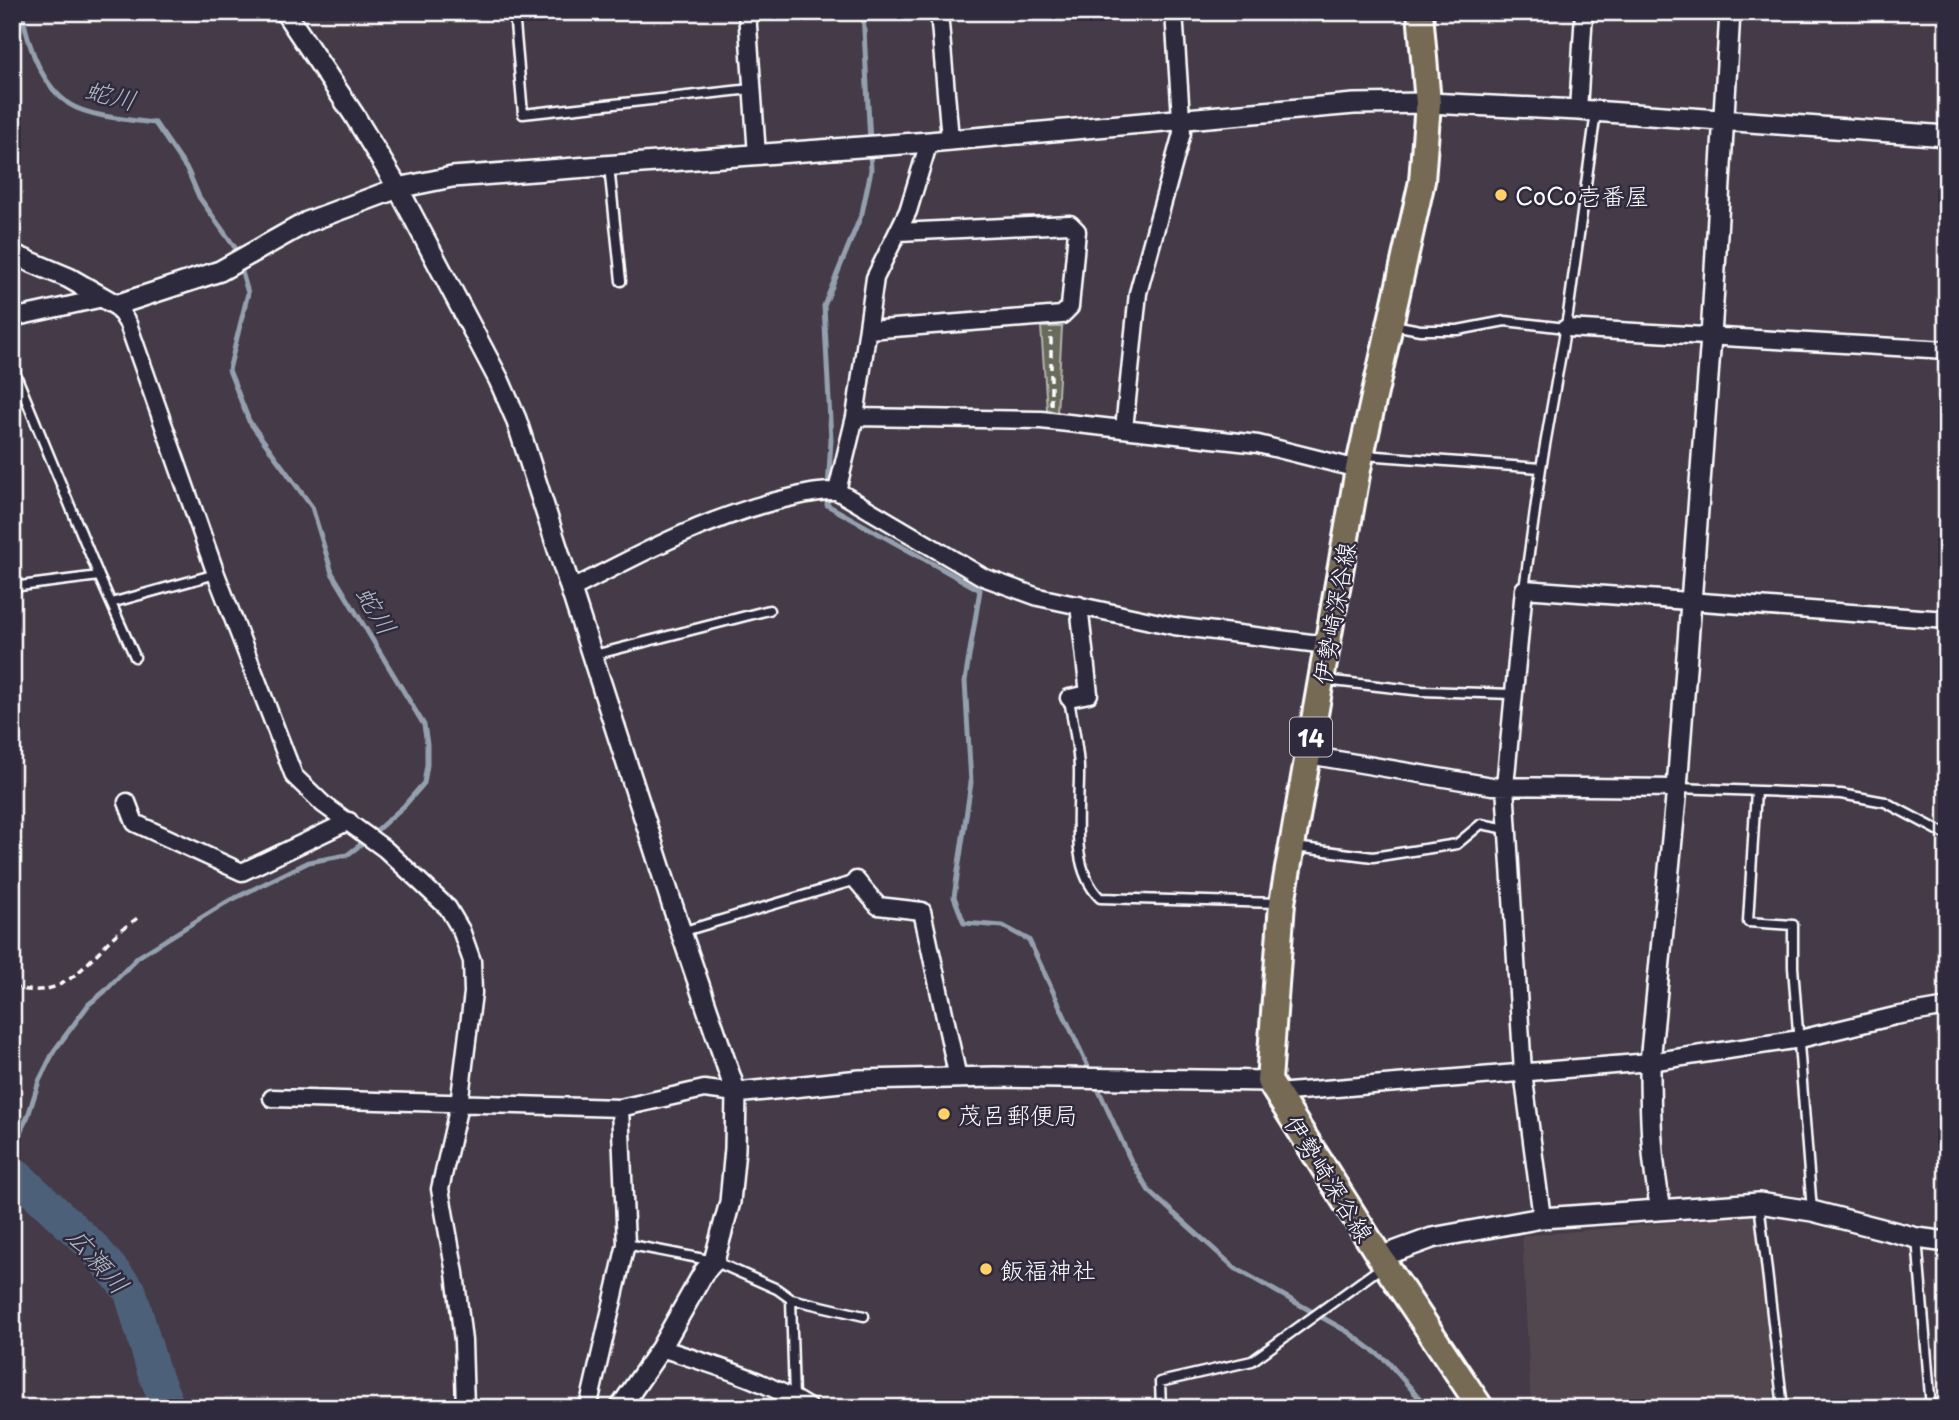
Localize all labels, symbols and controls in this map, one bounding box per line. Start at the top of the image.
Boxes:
water label: 蛇川 [81,69,141,119]
place label: CoCo壱番屋 [1515,177,1649,213]
marker: CoCo壱番屋 [1493,187,1509,203]
street label: 伊勢崎深谷線 [1303,539,1363,687]
water label: 蛇川 [347,578,407,642]
road number: 14 [1290,718,1332,757]
place label: 茂呂郵便局 [958,1096,1078,1132]
marker: 茂呂郵便局 [936,1106,952,1122]
street label: 伊勢崎深谷線 [1277,1107,1383,1249]
water label: 広瀬川 [59,1218,139,1302]
place label: 飯福神社 [1000,1251,1096,1287]
marker: 飯福神社 [978,1261,994,1277]

